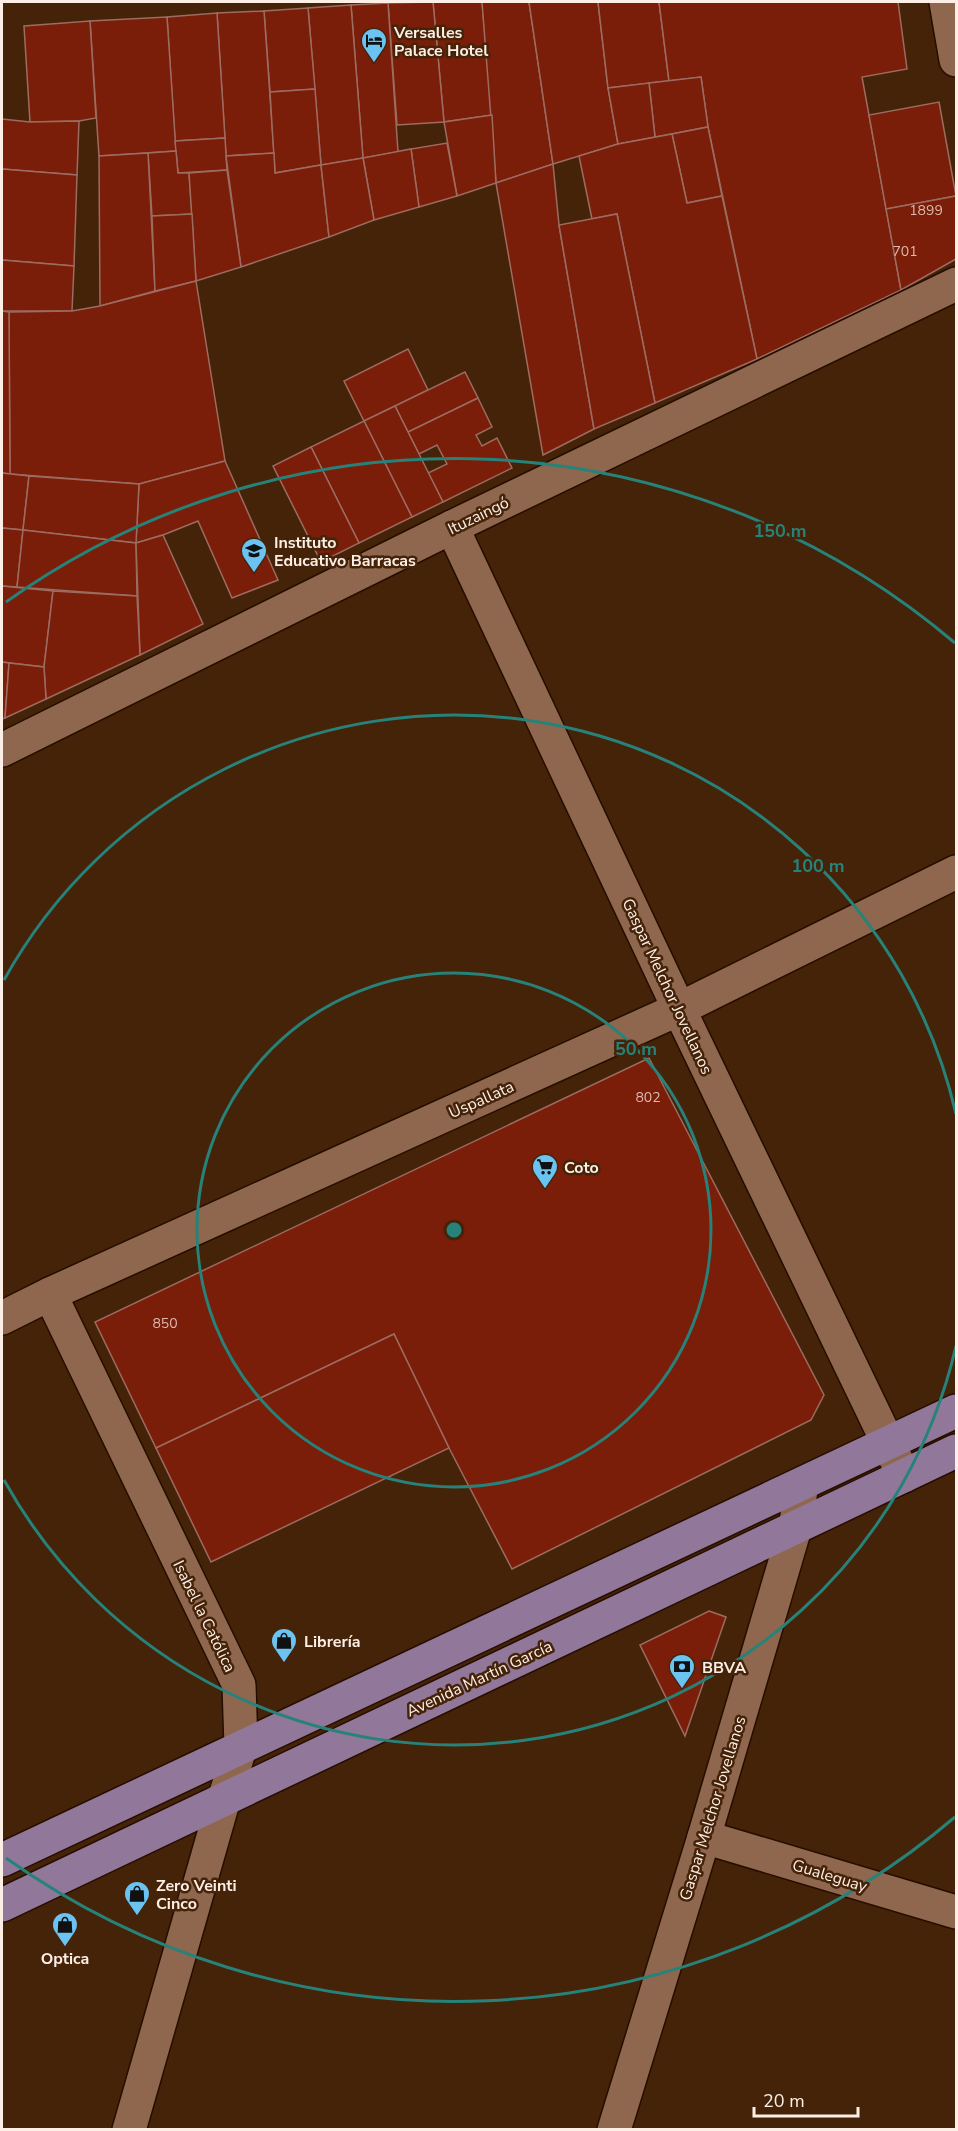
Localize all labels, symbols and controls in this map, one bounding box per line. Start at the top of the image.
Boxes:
place label: Versalles Palace Hotel [393,22,488,62]
hotel icon: Versalles Palace Hotel [359,26,389,64]
house number: 1899 [909,201,943,220]
house number: 701 [892,242,918,261]
street label: Ituzaingó [444,492,513,540]
text: 150 m [753,519,807,543]
place label: Instituto Educativo Barracas [274,532,416,572]
school or university icon: Instituto Educativo Barracas [239,536,269,574]
text: 100 m [791,854,845,878]
street label: Gaspar Melchor Jovellanos [617,895,718,1078]
text: 50 m [615,1037,657,1061]
street label: Uspallata [445,1076,517,1124]
house number: 802 [635,1088,661,1107]
supermarket icon: Coto [530,1152,560,1190]
place label: Coto [564,1157,599,1179]
centre of rings [444,1220,464,1240]
house number: 850 [152,1314,178,1333]
street label: Isabel la Católica [167,1557,241,1676]
shop icon: Librería [269,1626,299,1664]
place label: Librería [304,1631,361,1653]
street label: Avenida Martín García [403,1635,556,1722]
bank icon: BBVA [667,1652,697,1690]
place label: BBVA [702,1657,746,1679]
street label: Gaspar Melchor Jovellanos [674,1713,752,1903]
street label: Gualeguay [790,1854,871,1898]
place label: Zero Veinti Cinco [156,1875,237,1915]
shop icon: Zero Veinti Cinco [122,1879,152,1917]
shop icon: Optica [50,1910,80,1948]
place label: Optica [41,1948,89,1970]
scale bar [754,2080,858,2118]
text: 20 m [763,2089,805,2113]

